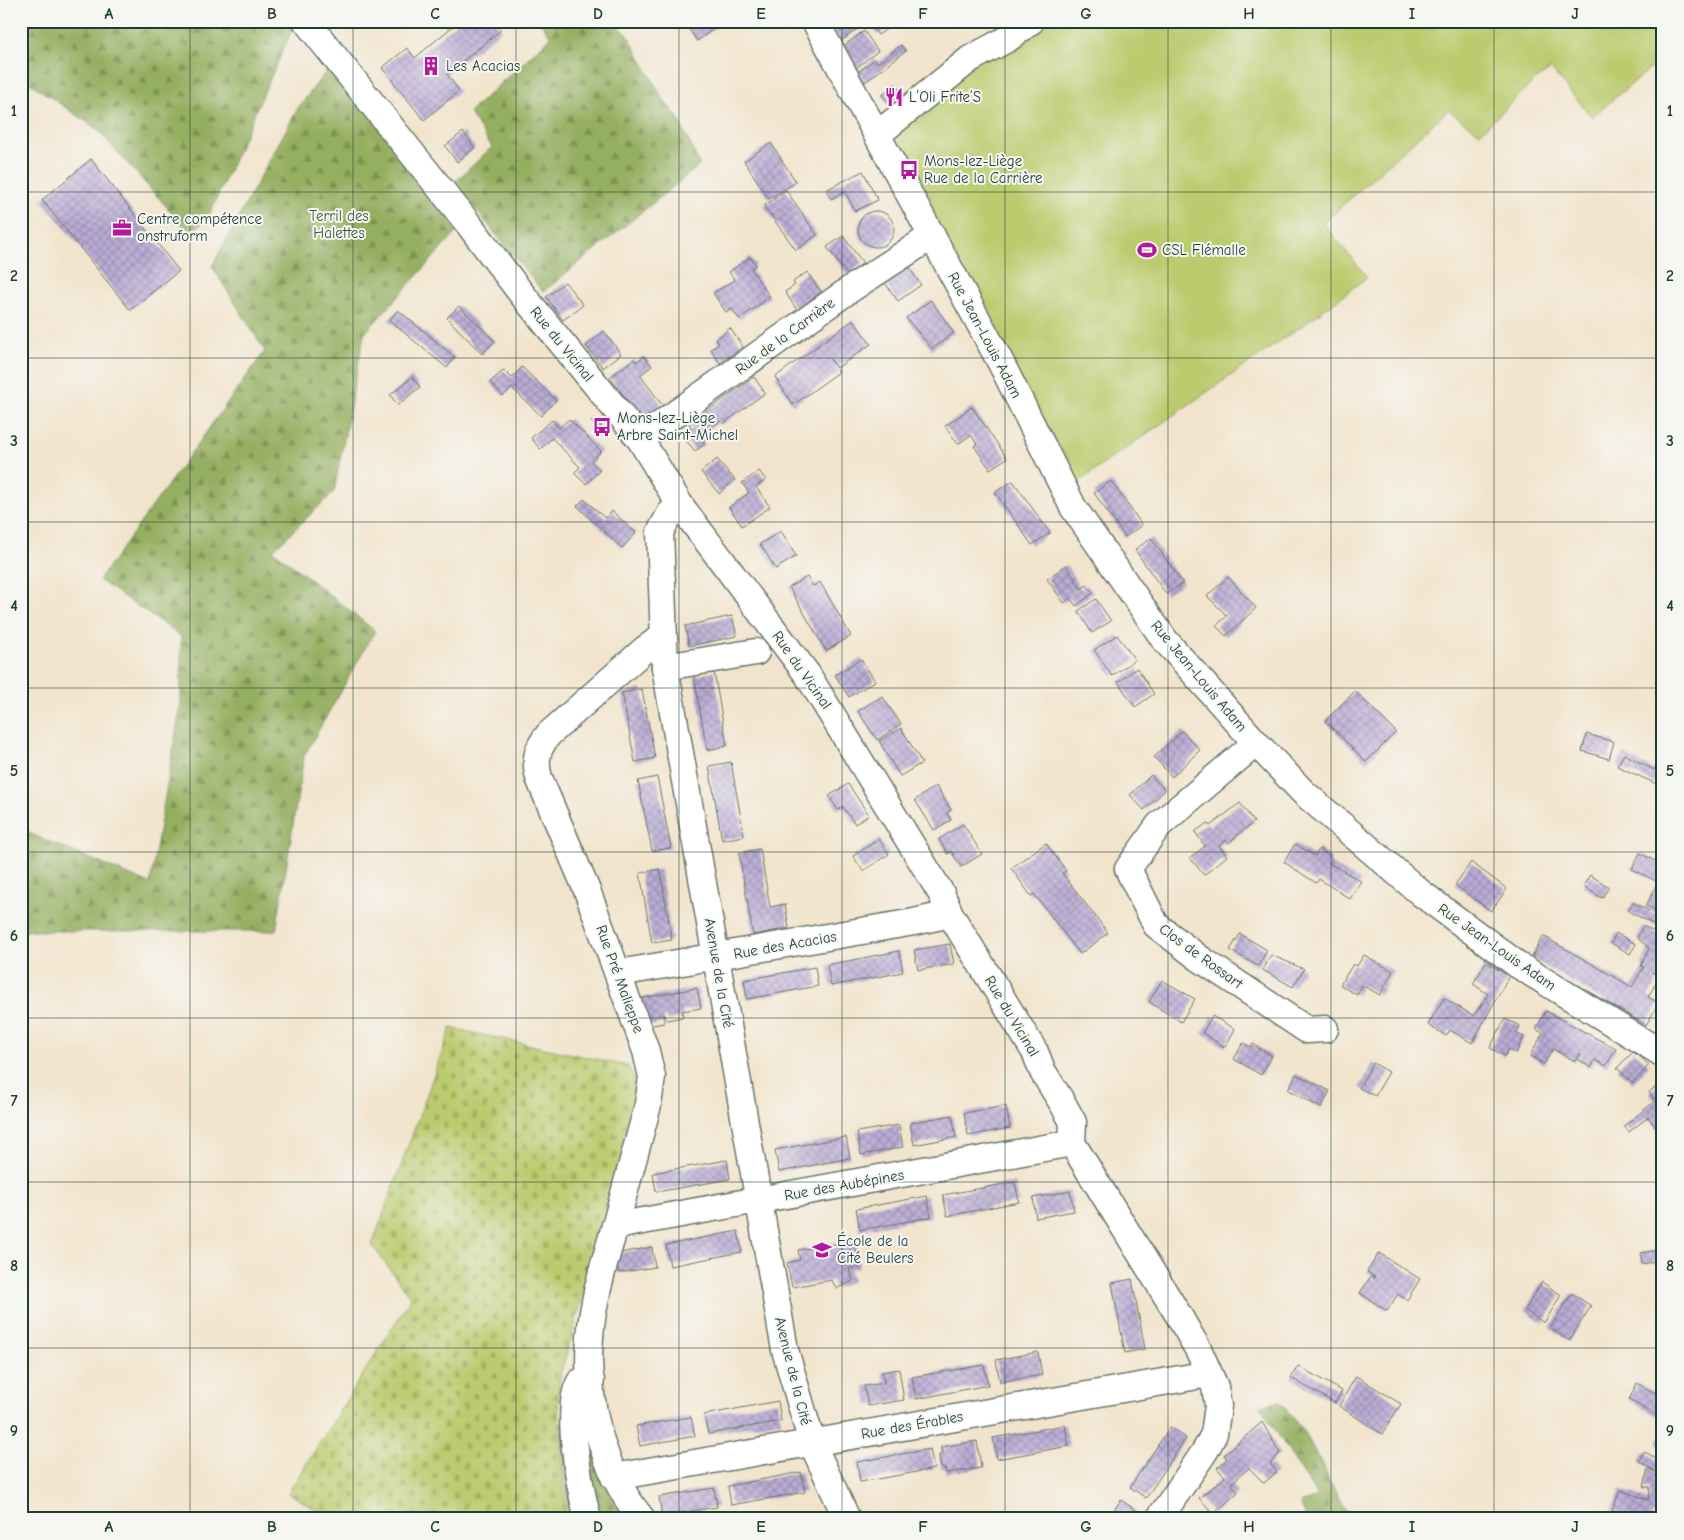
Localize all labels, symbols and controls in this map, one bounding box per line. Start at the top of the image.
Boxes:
text: A [105,5,114,23]
text: B [267,5,277,23]
text: C [430,5,440,23]
text: D [593,5,603,23]
text: E [756,5,766,23]
text: F [918,5,928,23]
text: G [1080,5,1092,23]
text: H [1243,5,1255,23]
text: I [1409,5,1415,23]
text: J [1571,5,1579,23]
building icon: Les Acacias [420,55,442,77]
place label: Les Acacias [446,57,520,75]
restaurant icon: L’Oli Frite’S [883,86,905,108]
place label: L’Oli Frite’S [909,88,981,106]
text: 1 [11,102,17,120]
text: 1 [1667,102,1673,120]
place label: Mons-lez-Liège Rue de la Carrière [924,152,1043,187]
bus stop icon: Mons-lez-Liège Rue de la Carrière [898,159,920,181]
park label: Terril des Halettes [309,207,369,242]
place label: Centre compétence onstruform [137,210,262,245]
office icon: Centre compétence onstruform [111,217,133,239]
sports icon: CSL Flémalle [1136,239,1158,261]
place label: CSL Flémalle [1162,241,1246,259]
text: 2 [10,267,18,285]
text: 2 [1666,267,1674,285]
street label: Rue Jean-Louis Adam [944,269,1026,401]
street label: Rue de la Carrière [732,294,839,378]
street label: Rue du Vicinal [526,303,598,385]
place label: Mons-lez-Liège Arbre Saint-Michel [617,409,738,444]
bus stop icon: Mons-lez-Liège Arbre Saint-Michel [591,416,613,438]
text: 3 [10,432,18,450]
text: 3 [1666,432,1674,450]
text: 4 [10,597,18,615]
text: 4 [1666,597,1674,615]
street label: Rue Jean-Louis Adam [1147,617,1251,735]
street label: Rue du Vicinal [768,628,836,712]
text: 5 [10,762,18,780]
text: 5 [1666,762,1674,780]
street label: Rue Jean-Louis Adam [1435,900,1559,994]
street label: Avenue de la Cité [700,917,738,1030]
street label: Clos de Rossart [1156,920,1247,993]
street label: Rue Pré Malieppe [592,923,648,1036]
text: 6 [10,927,18,945]
street label: Rue des Acacias [732,927,838,963]
text: 6 [1666,927,1674,945]
street label: Rue du Vicinal [981,972,1043,1060]
text: 7 [10,1092,18,1110]
text: 7 [1666,1092,1674,1110]
street label: Rue des Aubépines [783,1166,905,1204]
place label: École de la Cité Beulers [837,1231,913,1267]
school or university icon: École de la Cité Beulers [811,1239,833,1261]
text: 8 [10,1257,18,1275]
text: 8 [1666,1257,1674,1275]
street label: Avenue de la Cité [771,1315,815,1428]
street label: Rue des Érables [859,1406,964,1443]
text: 9 [10,1422,18,1440]
text: 9 [1666,1422,1674,1440]
text: A [105,1518,114,1536]
text: B [267,1518,277,1536]
text: C [430,1518,440,1536]
text: D [593,1518,603,1536]
text: E [756,1518,766,1536]
text: F [918,1518,928,1536]
text: G [1080,1518,1092,1536]
text: H [1243,1518,1255,1536]
text: I [1409,1518,1415,1536]
text: J [1571,1518,1579,1536]

